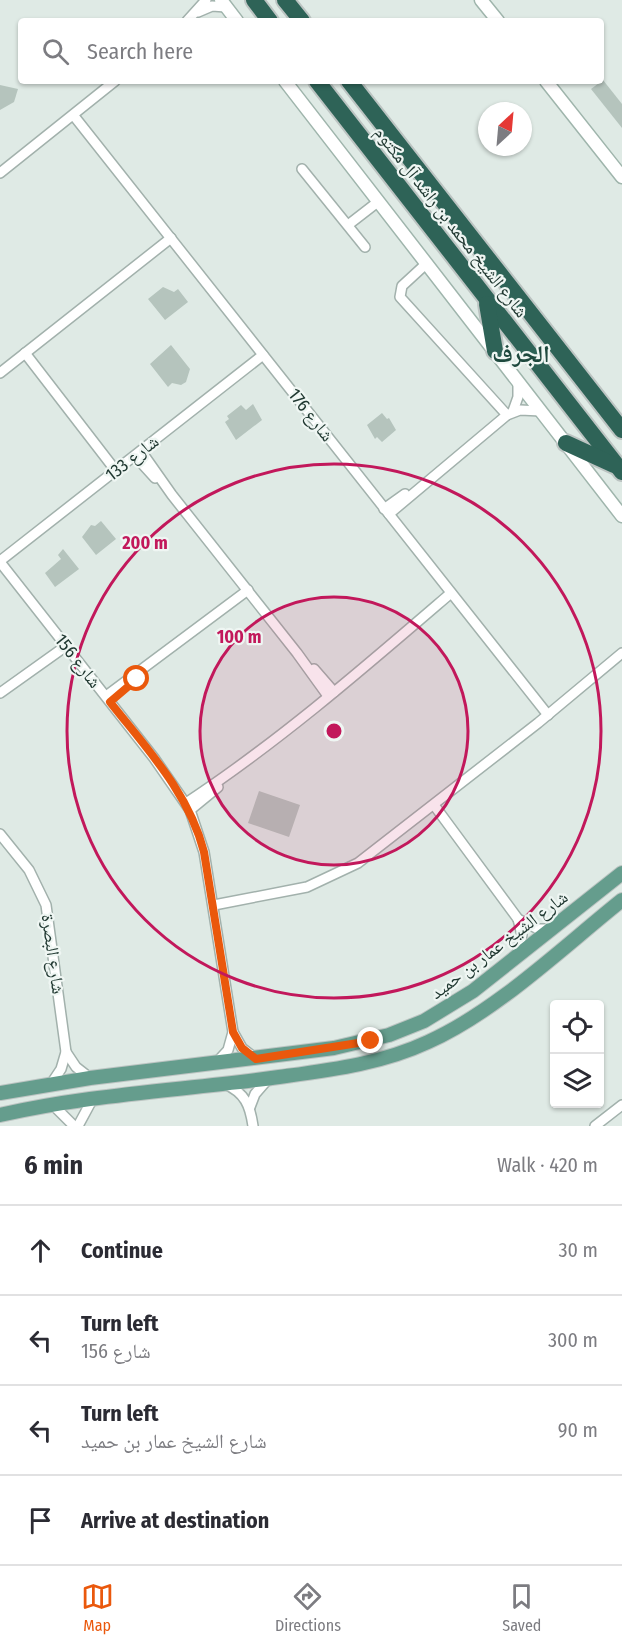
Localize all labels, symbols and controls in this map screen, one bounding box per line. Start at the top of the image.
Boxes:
search box [18,18,604,84]
icon: search [39,35,72,68]
text: Search here [87,38,193,65]
north arrow [478,102,532,156]
street label: شارع الشيخ محمد بن راشد آل مكتوم [369,122,532,323]
district label: الجرف [492,340,550,368]
street label: شارع 176 [283,384,339,446]
street label: شارع 133 [101,430,163,486]
text: 200 m [121,532,168,554]
text: 100 m [217,626,261,648]
street label: شارع 156 [50,630,106,692]
route start [123,665,149,691]
centre of rings [324,721,344,741]
street label: شارع الشيخ عمار بن حميد [426,886,573,1005]
street label: شارع البصرة [37,913,69,995]
map controls [550,1000,604,1108]
button: locate [550,1000,604,1054]
route end [357,1027,383,1053]
button: layers [550,1054,604,1108]
text: 6 min [24,1150,83,1181]
text: Walk · 420 m [497,1153,598,1177]
icon: ahead [24,1234,57,1267]
text: Continue [81,1237,163,1264]
text: 30 m [558,1238,598,1262]
text: Turn left [81,1310,159,1337]
icon: left [24,1324,57,1357]
text: 300 m [548,1328,598,1352]
text: شارع 156 [81,1339,151,1363]
text: Turn left [81,1400,159,1427]
icon: left [24,1414,57,1447]
text: 90 m [558,1418,598,1442]
text: شارع الشيخ عمار بن حميد [81,1429,267,1453]
icon: arrive [24,1504,57,1537]
text: Arrive at destination [81,1507,269,1534]
tab: Map [81,1580,114,1635]
tab: Directions [275,1580,341,1635]
tab: Saved [502,1580,541,1635]

